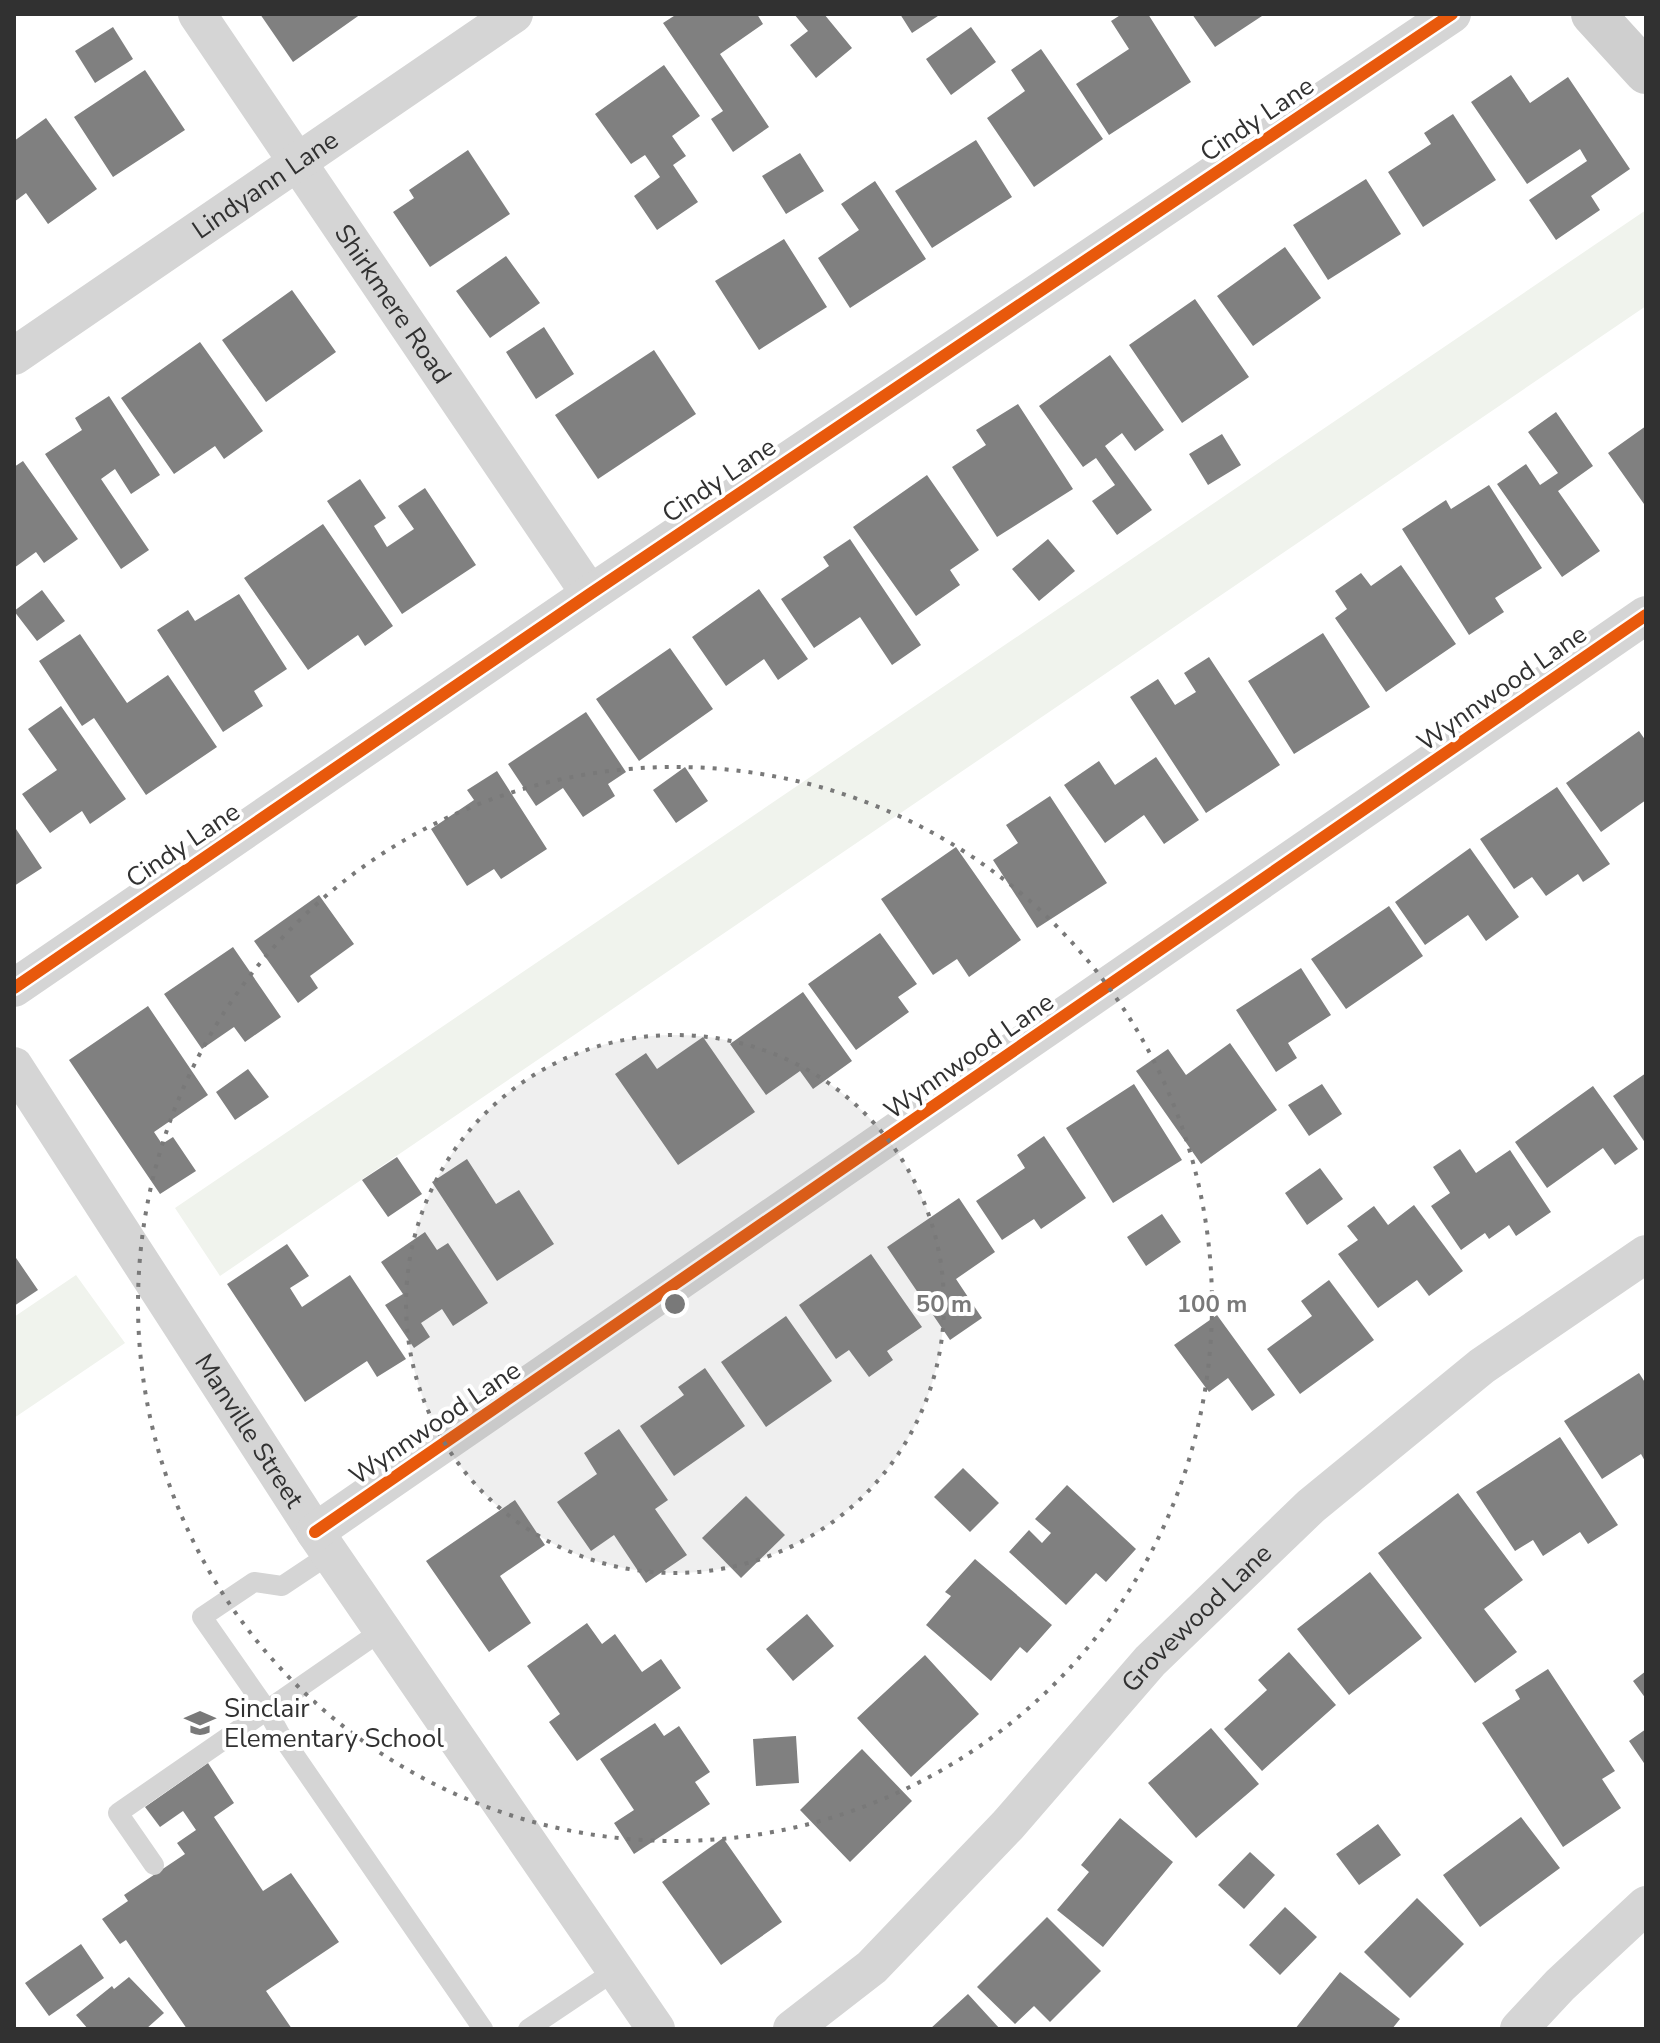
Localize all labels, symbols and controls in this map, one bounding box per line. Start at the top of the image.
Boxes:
street label: Cindy Lane [1193,68,1321,170]
street label: Lindyann Lane [185,122,345,247]
street label: Shirkmere Road [327,217,460,390]
street label: Cindy Lane [655,429,783,531]
street label: Wynnwood Lane [1410,616,1594,760]
street label: Cindy Lane [119,794,247,896]
street label: Wynnwood Lane [877,984,1061,1128]
text: 50 m [916,1288,972,1320]
text: 100 m [1177,1288,1247,1320]
centre of rings [661,1290,689,1318]
street label: Manville Street [187,1347,313,1515]
street label: Wynnwood Lane [342,1353,528,1493]
street label: Grovewood Lane [1113,1536,1279,1700]
place label: Sinclair Elementary School [224,1691,444,1756]
school or university icon: Sinclair Elementary School [183,1706,217,1740]

